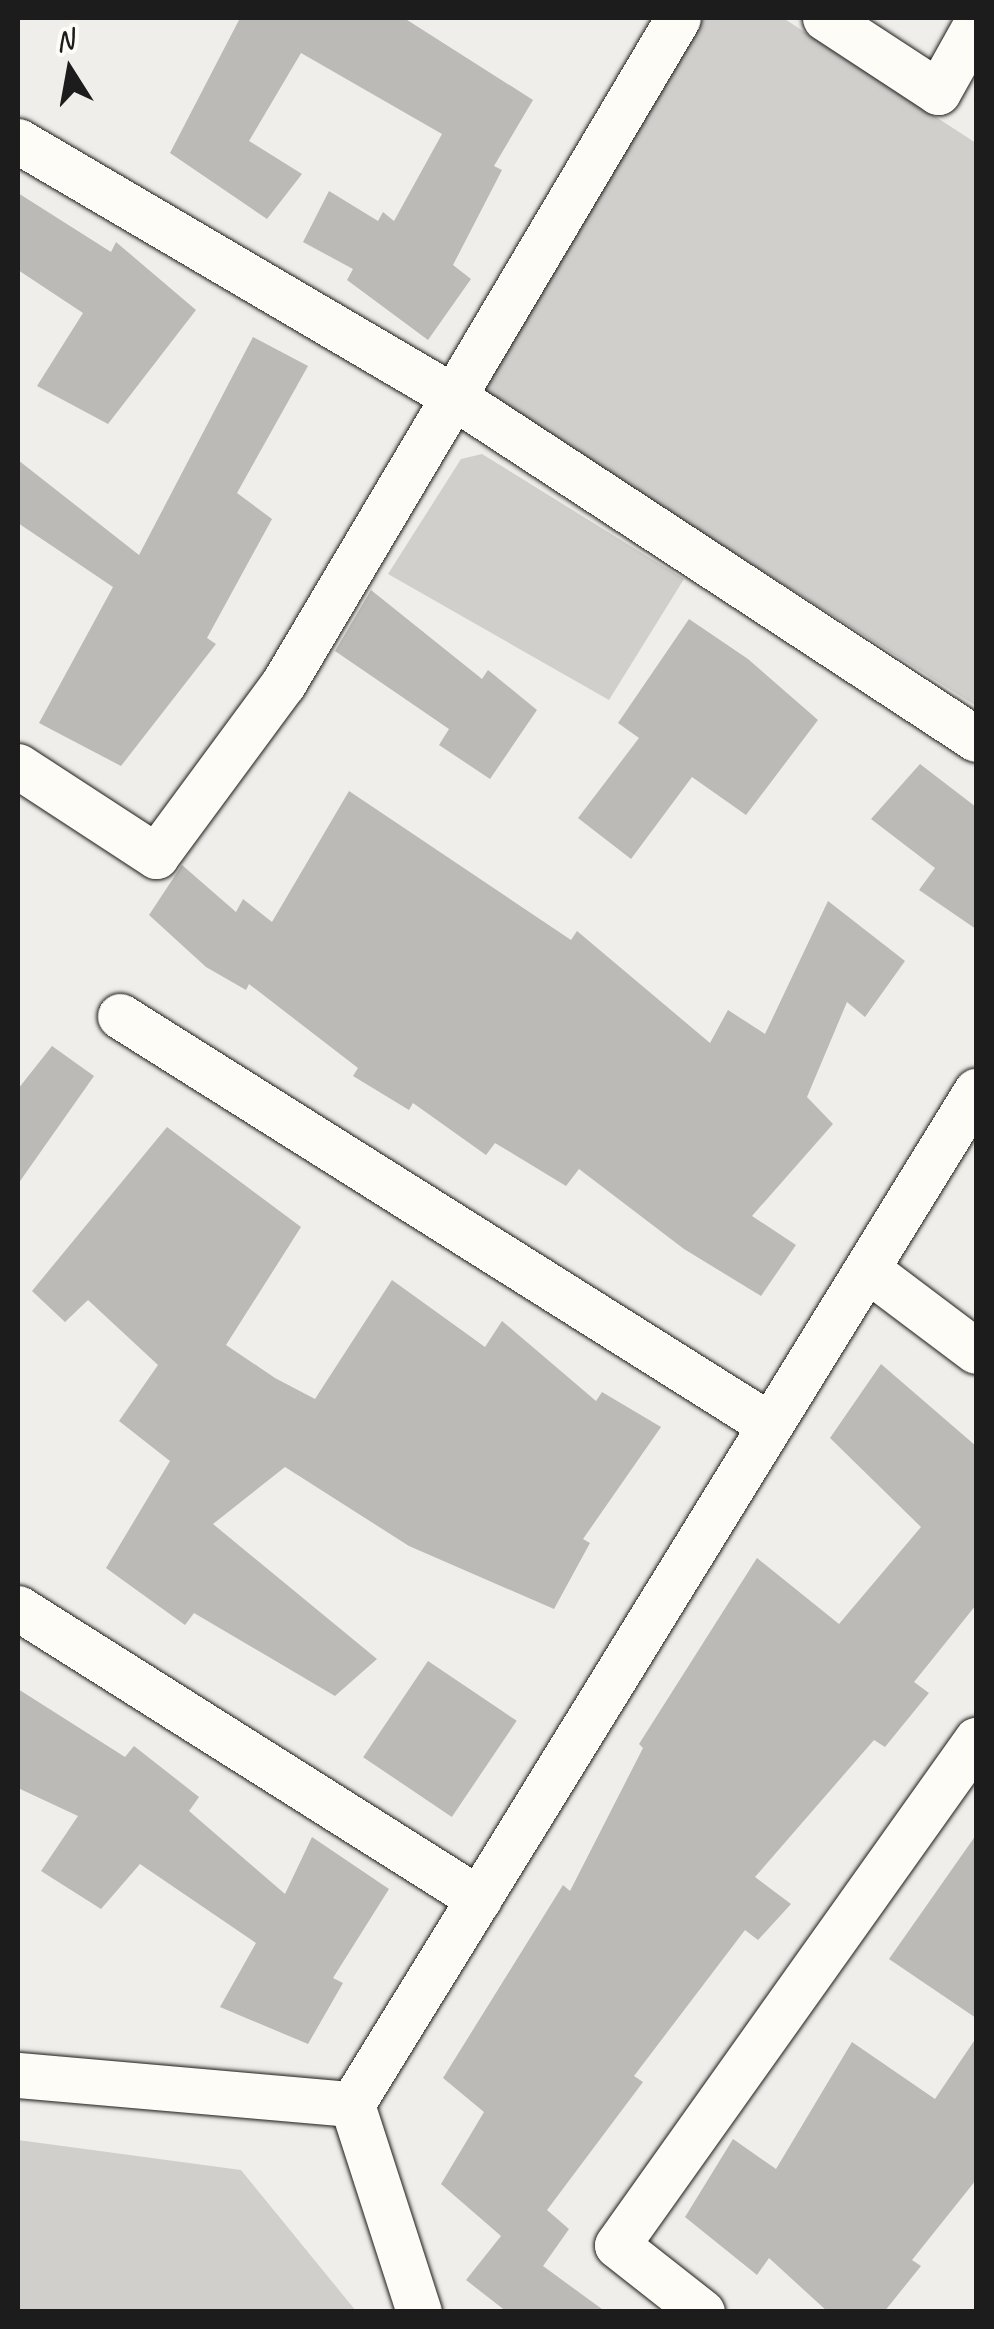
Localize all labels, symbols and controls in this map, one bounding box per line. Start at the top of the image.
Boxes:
north arrow [20,20,120,120]
text: N [52,21,76,59]

